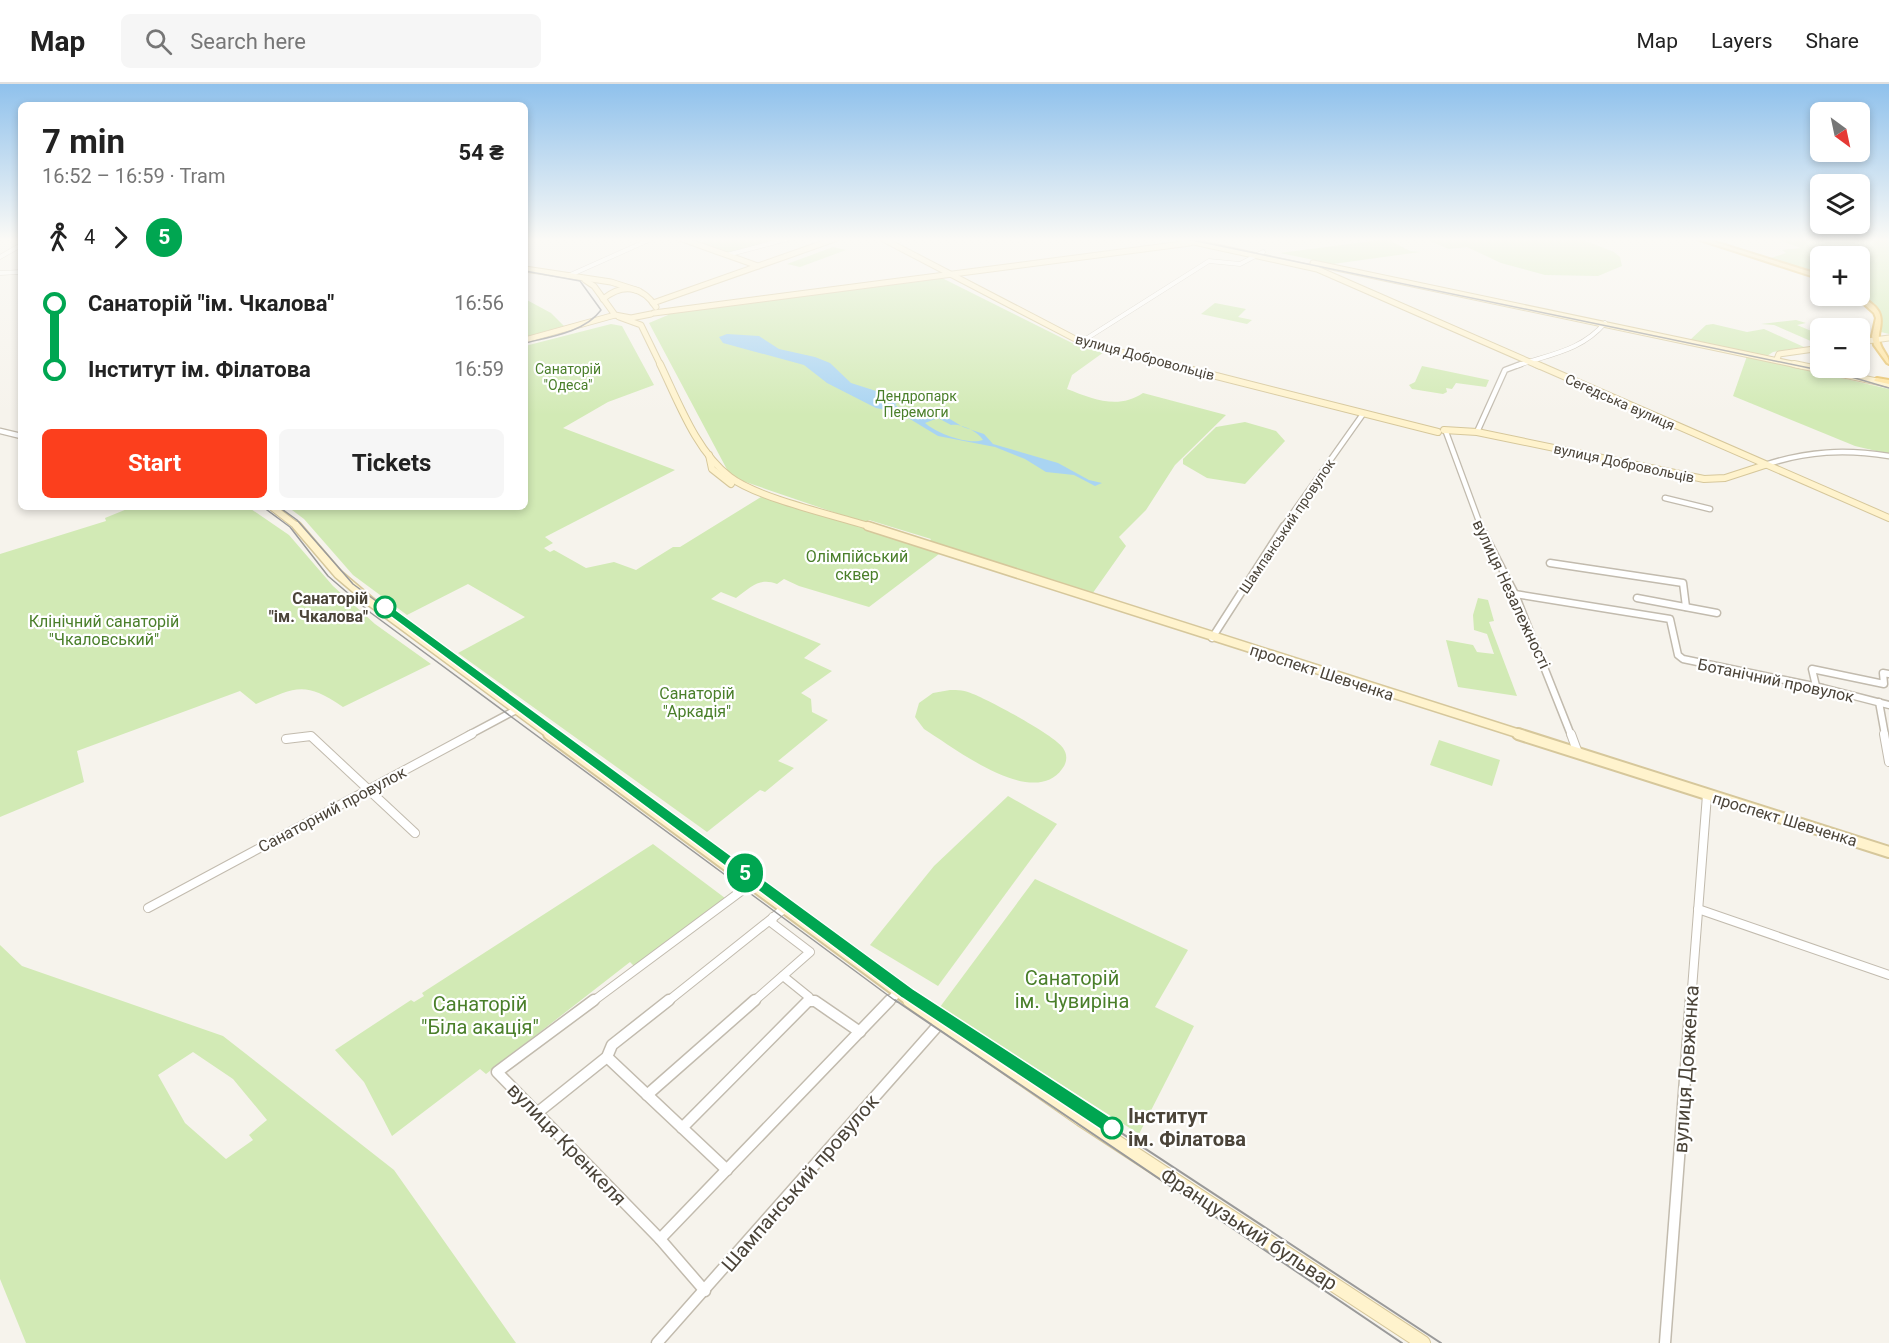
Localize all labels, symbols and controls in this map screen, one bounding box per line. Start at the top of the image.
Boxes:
search box [121,14,541,68]
text: Map [30,25,85,58]
icon: search [142,25,175,58]
text: Search here [190,29,306,54]
text: Map [1636,29,1678,53]
text: Layers [1711,29,1772,53]
text: Share [1805,29,1859,53]
north arrow [1810,102,1870,162]
map controls [1810,102,1870,378]
text: 7 min [42,122,125,161]
text: 54 ₴ [459,140,504,165]
text: 16:52 – 16:59 · Tram [42,164,225,188]
button: layers [1810,174,1870,234]
icon: walk [42,221,75,254]
icon: forward [104,221,137,254]
text: 4 [84,225,95,249]
text: 5 [158,225,170,249]
button: + [1810,246,1870,306]
text: Санаторій "ім. Чкалова" [88,291,334,316]
text: 16:56 [454,291,504,315]
button: − [1810,318,1870,378]
street label: вулиця Добровольців [1074,331,1216,383]
text: Інститут ім. Філатова [88,357,311,382]
text: 16:59 [454,357,504,381]
park label: Санаторій "Одеса" [535,361,601,393]
street label: Сегедська вулиця [1563,371,1677,433]
park label: Дендропарк Перемоги [875,388,957,420]
button: Start [42,429,267,498]
button: Tickets [279,429,504,498]
street label: вулиця Добровольців [1552,440,1696,486]
street label: Шампанський провулок [1236,455,1338,596]
street label: вулиця Незалежності [1469,517,1554,672]
park label: Олімпійський сквер [806,547,908,584]
place label: Санаторій "ім. Чкалова" [269,589,368,626]
marker: Санаторій "ім. Чкалова" [374,596,396,618]
park label: Клінічний санаторій "Чкаловський" [29,612,179,649]
street label: проспект Шевченка [1247,640,1396,705]
street label: Ботанічний провулок [1696,655,1856,706]
park label: Санаторій "Аркадія" [659,684,735,721]
street label: Санаторний провулок [255,762,410,857]
street label: проспект Шевченка [1710,788,1859,851]
line badge: 5 [726,854,765,892]
text: 5 [739,861,751,885]
park label: Санаторій ім. Чувиріна [1015,966,1129,1013]
street label: вулиця Довженка [1668,984,1704,1154]
park label: Санаторій "Біла акація" [421,992,539,1039]
street label: вулиця Кренкеля [502,1078,632,1210]
street label: Шампанський провулок [716,1089,884,1277]
place label: Інститут ім. Філатова [1128,1104,1246,1151]
marker: Інститут ім. Філатова [1101,1117,1123,1139]
street label: Французький бульвар [1156,1163,1342,1295]

